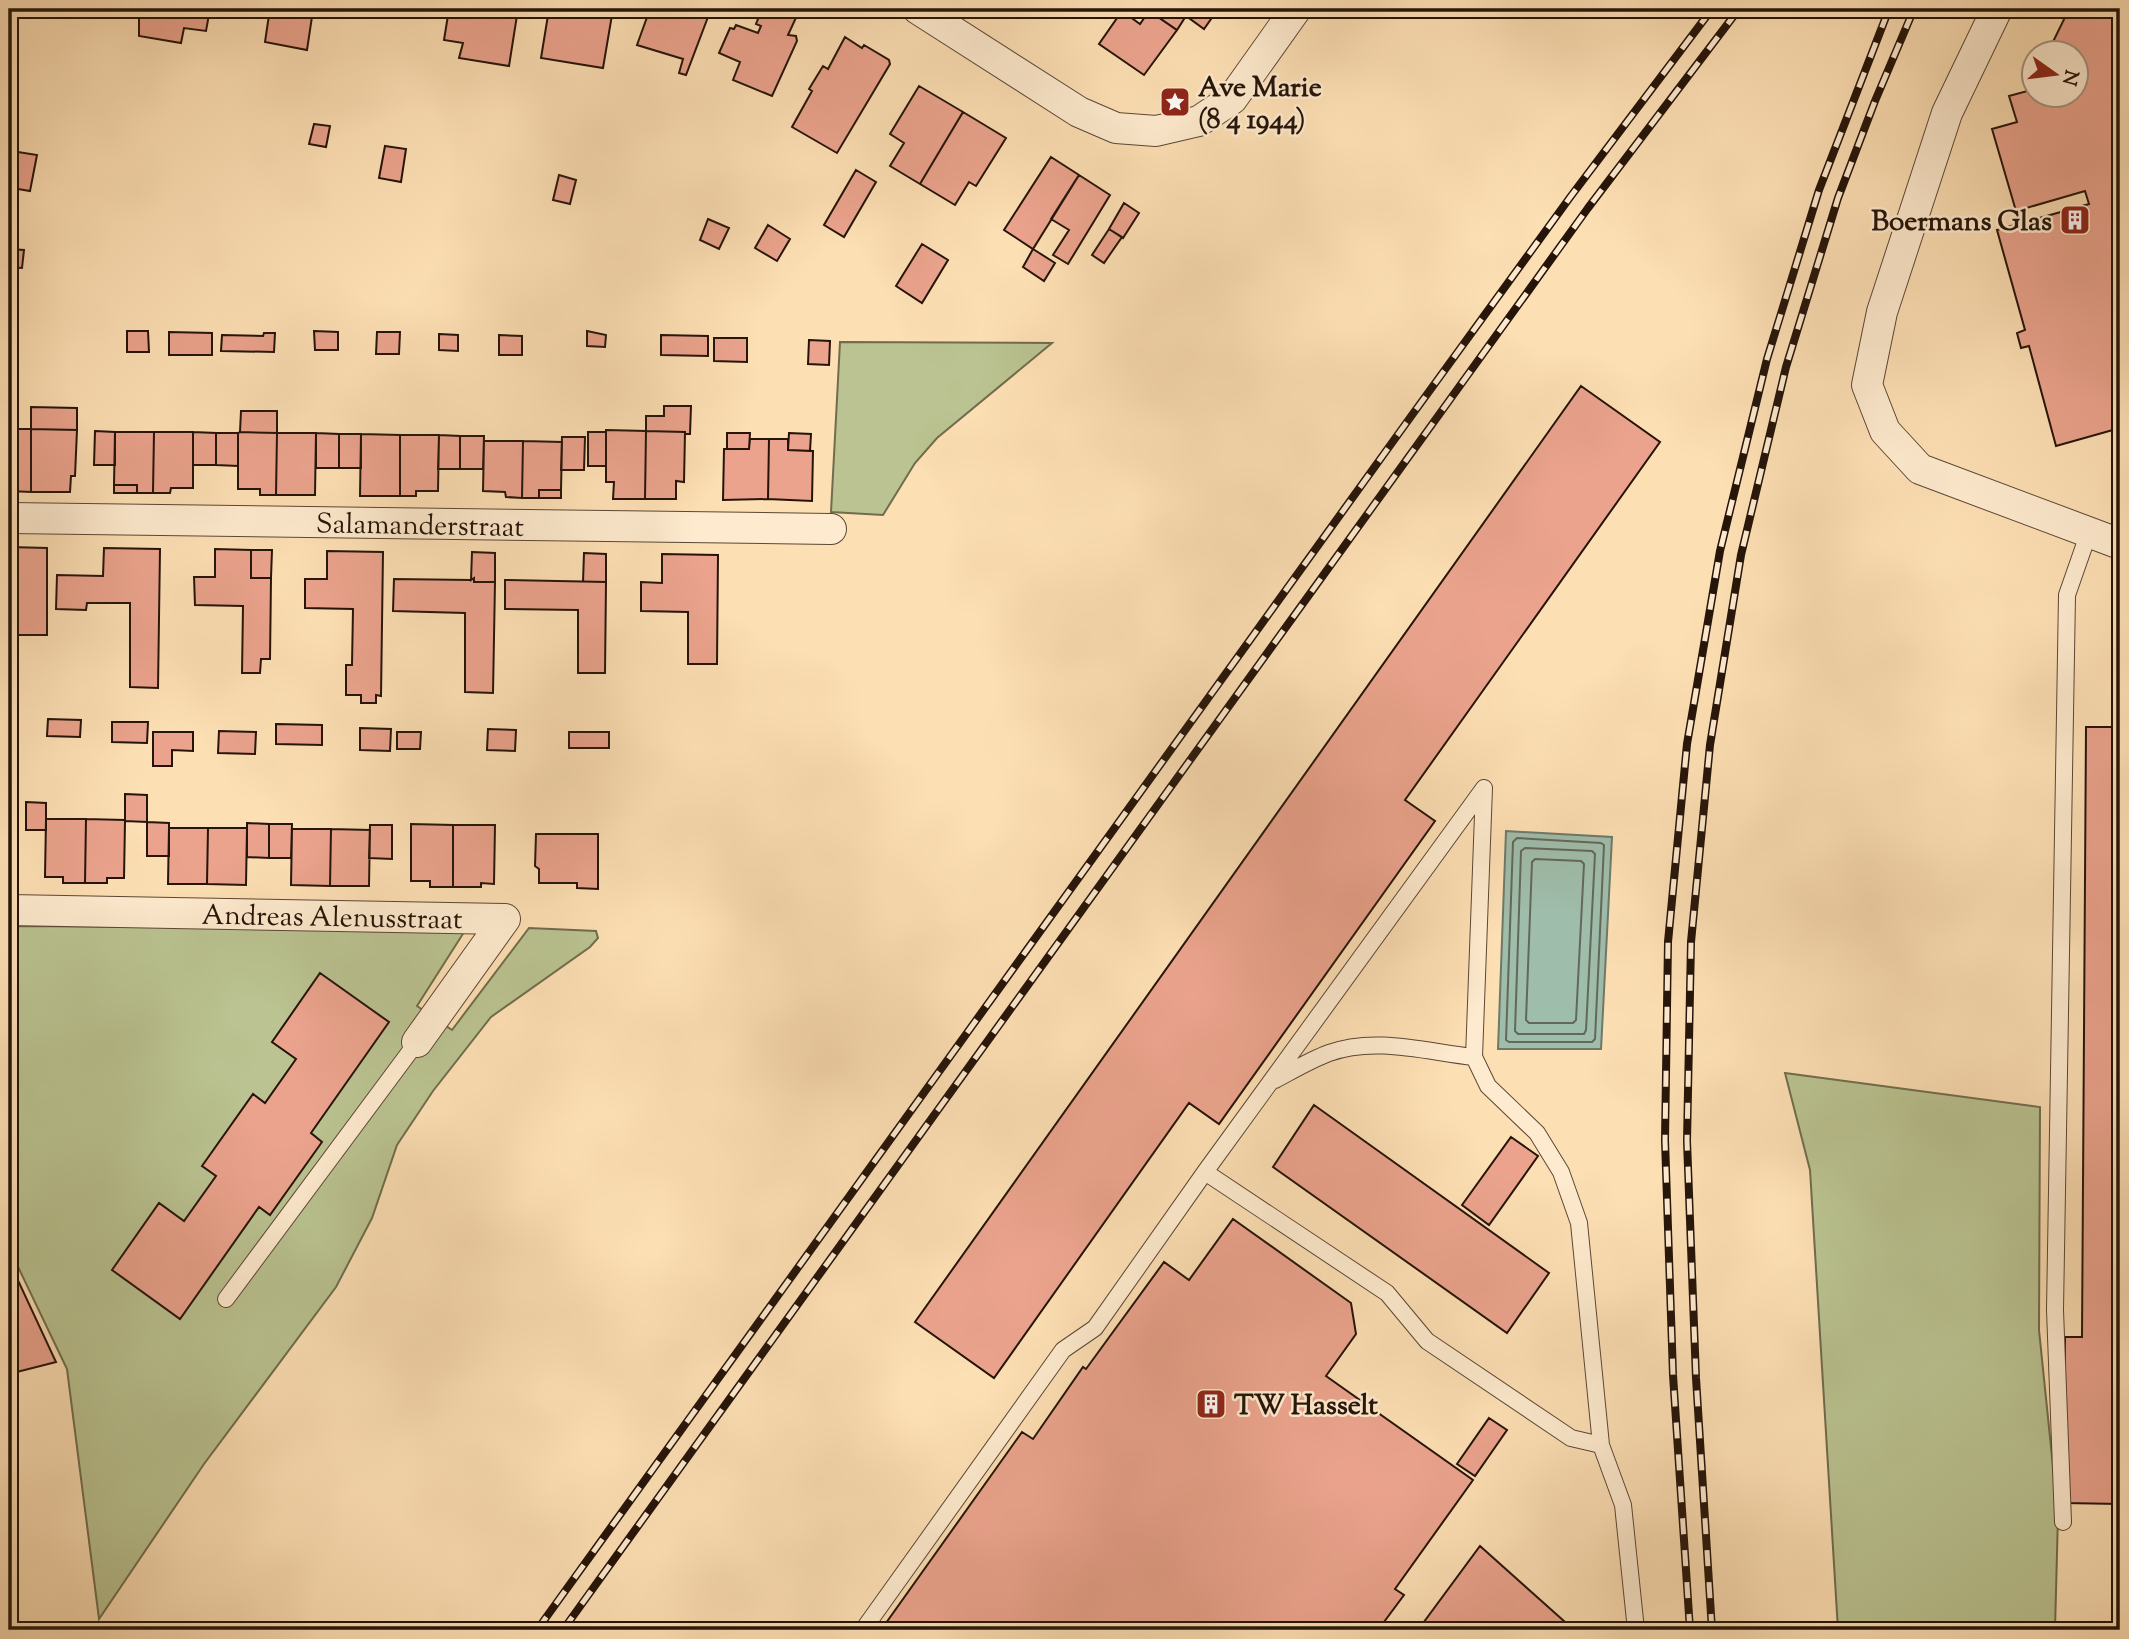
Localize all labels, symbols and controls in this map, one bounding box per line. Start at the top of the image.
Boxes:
north arrow [2021,38,2090,108]
text: N [2054,67,2084,88]
place label: Ave Marie (8 4 1944) [1198,69,1322,141]
place icon: Ave Marie (8 4 1944) [1158,85,1192,119]
place label: Boermans Glas [1871,203,2052,243]
building icon: Boermans Glas [2058,203,2092,237]
street label: Salamanderstraat [316,505,525,549]
street label: Andreas Alenusstraat [201,897,463,941]
building icon: TW Hasselt [1194,1387,1228,1421]
place label: TW Hasselt [1234,1387,1378,1427]

